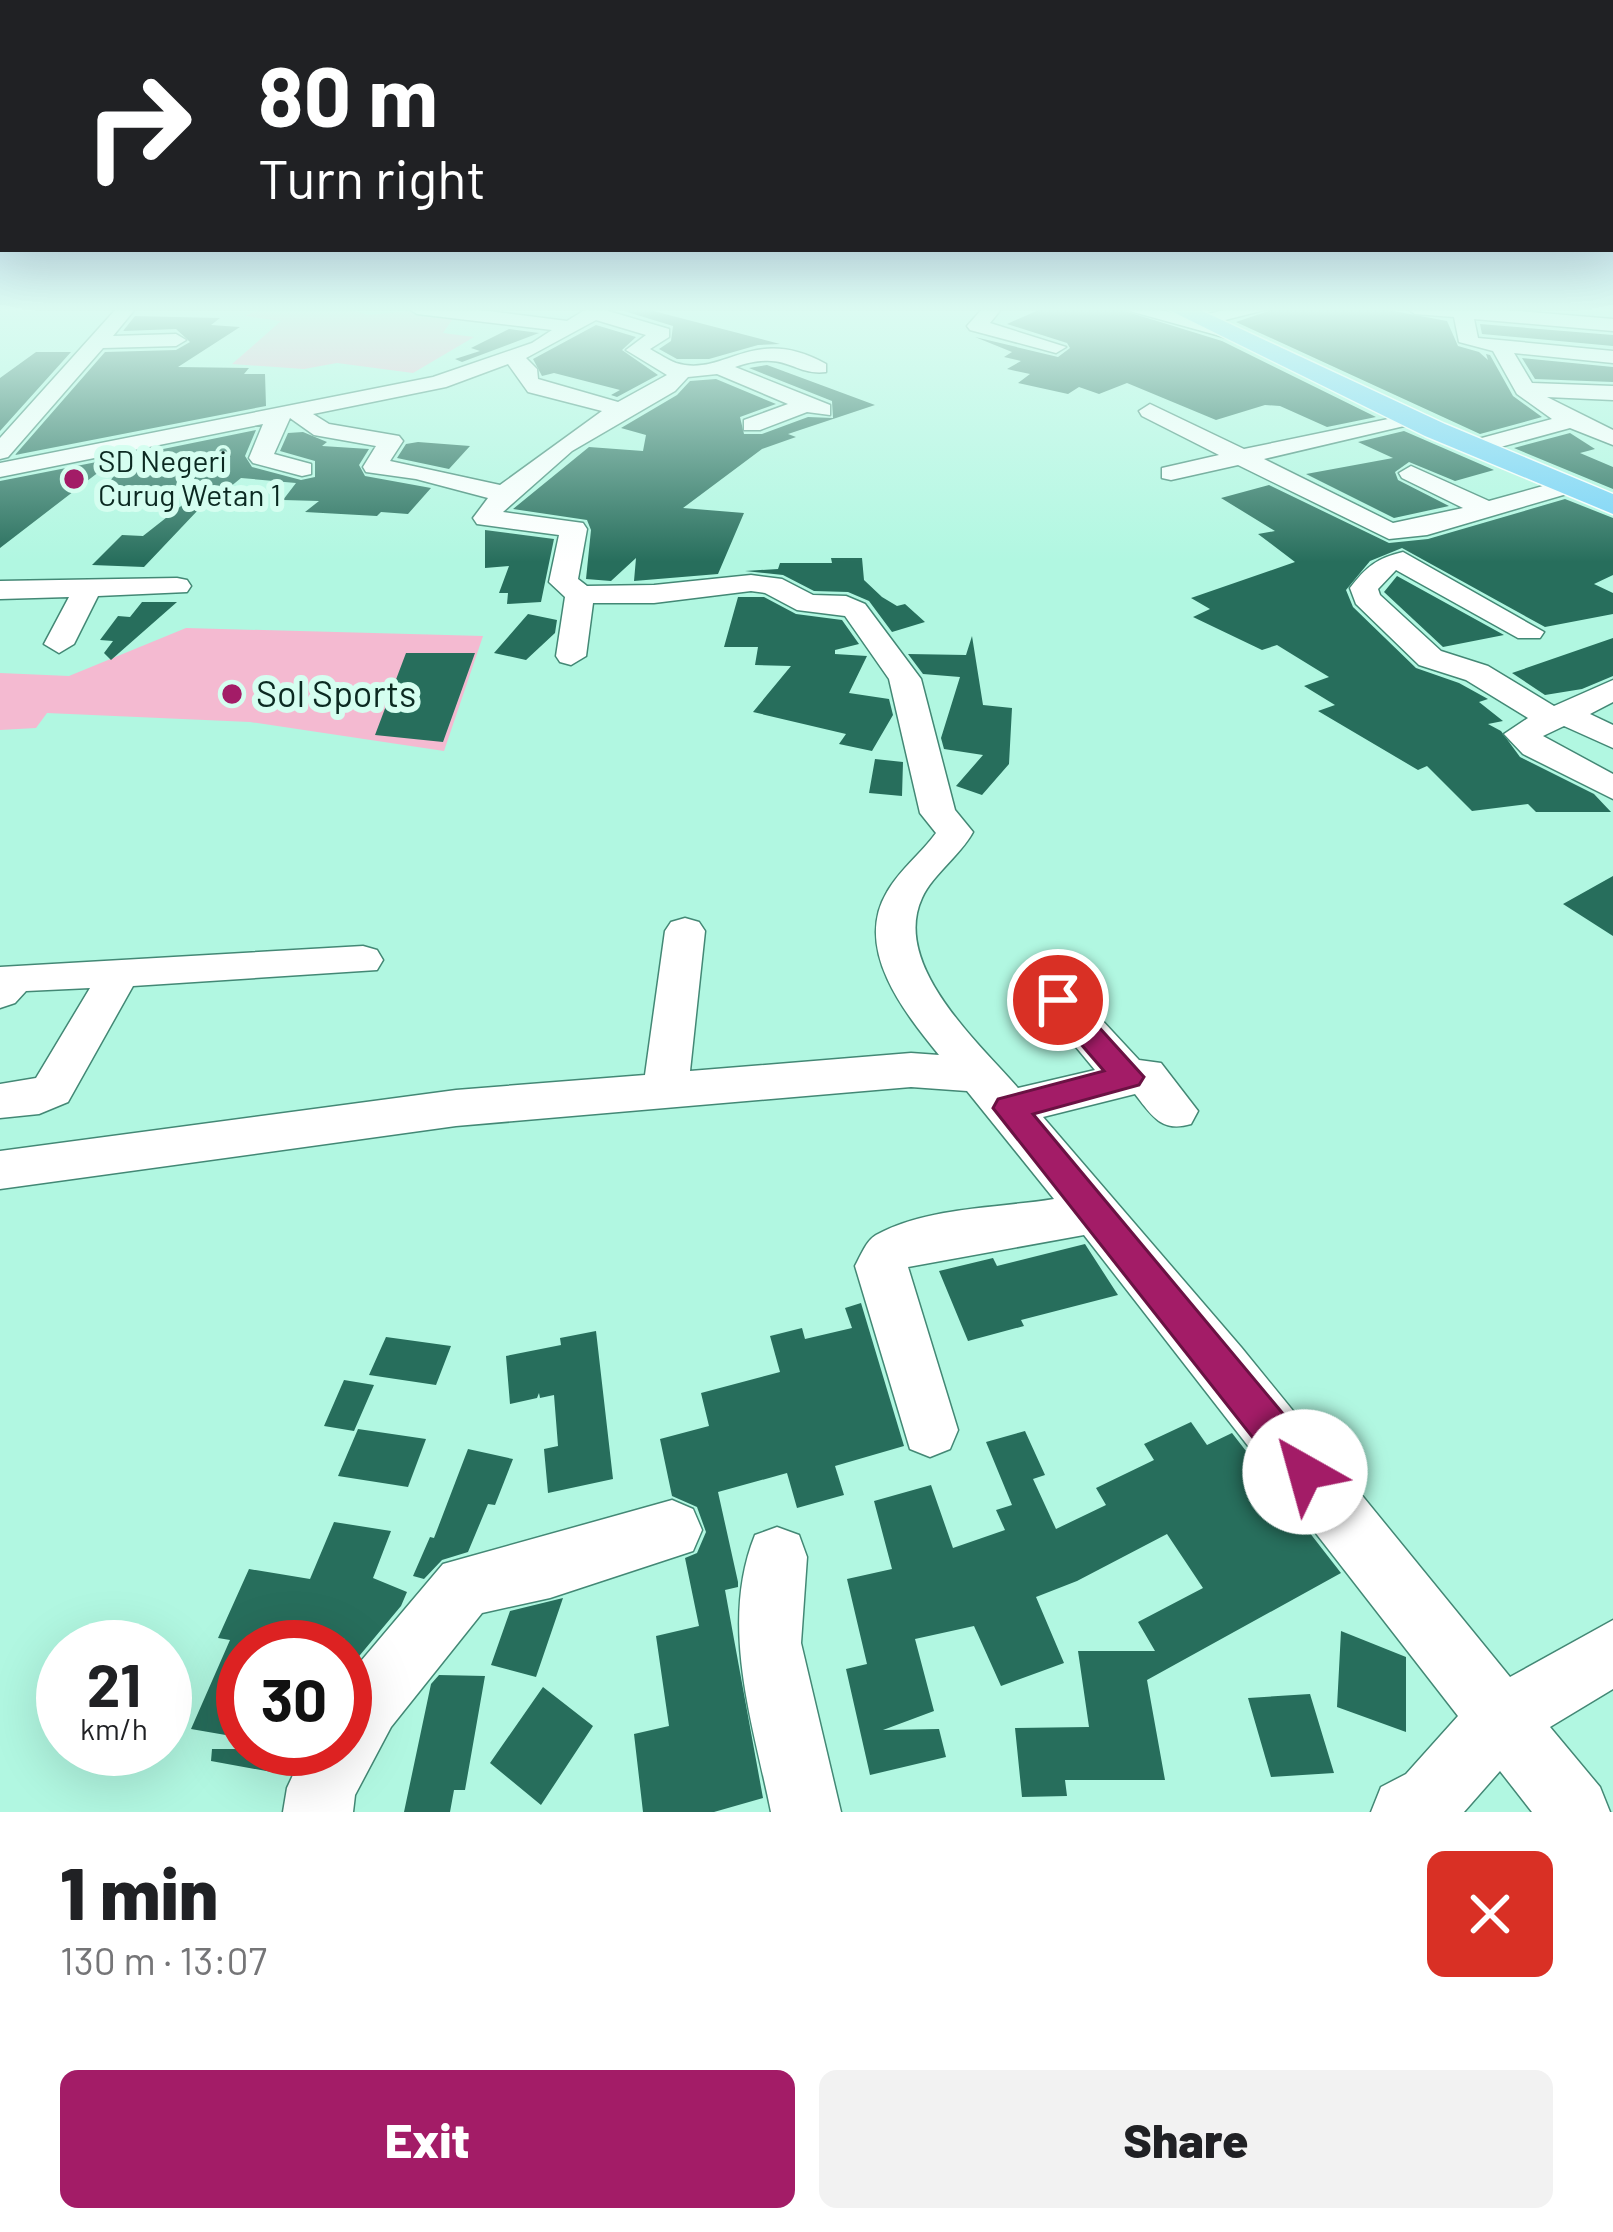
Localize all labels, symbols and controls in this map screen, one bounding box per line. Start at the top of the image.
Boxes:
text: 80 m [258,43,438,144]
icon: right [60,48,216,204]
text: Turn right [258,145,486,210]
place label: SD Negeri Curug Wetan 1 [98,442,281,512]
marker: SD Negeri Curug Wetan 1 [61,466,87,492]
place label: Sol Sports [256,671,416,714]
marker: Sol Sports [219,681,245,707]
pin [1007,949,1109,1051]
icon: arrive [1025,967,1091,1033]
position arrow [1242,1409,1368,1535]
speed limit sign: 30 [216,1620,372,1776]
text: 21 [87,1647,141,1719]
text: km/h [80,1710,148,1746]
text: 1 min [60,1848,218,1934]
button: close [1427,1851,1553,1977]
text: 130 m · 13:07 [60,1936,267,1983]
button: Exit [60,2070,795,2208]
button: Share [819,2070,1553,2208]

